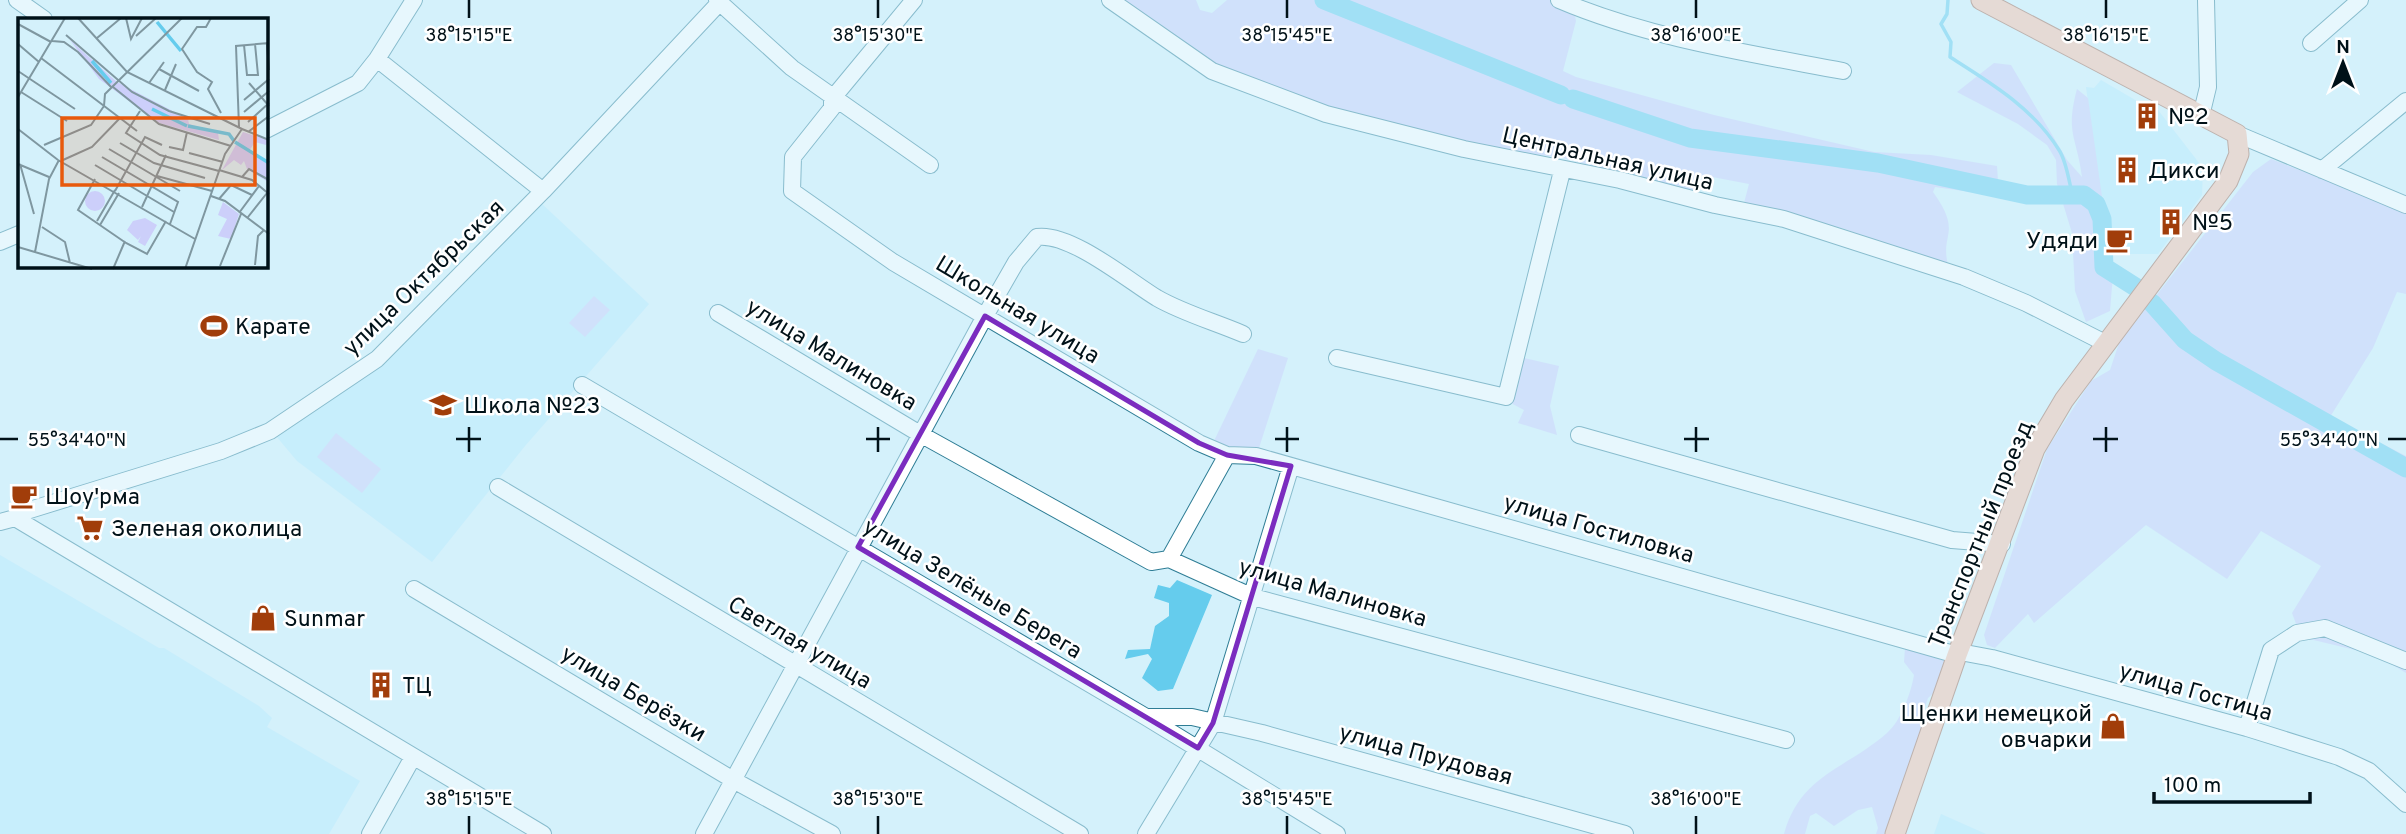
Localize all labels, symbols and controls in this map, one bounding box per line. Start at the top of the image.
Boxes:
inset map [18,18,268,268]
text: 38°15'15"E [426,25,512,48]
text: 38°15'30"E [832,25,924,48]
text: 38°15'45"E [1241,25,1333,48]
text: 38°16'00"E [1650,25,1742,48]
text: 38°16'15"E [2063,25,2149,48]
north arrow [2308,28,2378,98]
text: N [2336,36,2350,60]
building icon: №2 [2132,101,2162,131]
place label: №2 [2168,104,2209,133]
street label: Центральная улица [1499,122,1716,199]
building icon: Дикси [2112,155,2142,185]
place label: Дикси [2148,158,2219,187]
street label: улица Октябрьская [338,194,511,363]
building icon: №5 [2156,207,2186,237]
place label: №5 [2192,210,2233,239]
cafe icon: Удяди [2104,225,2134,255]
place label: Удяди [2026,228,2098,257]
street label: Школьная улица [929,251,1104,372]
street label: улица Малиновка [740,294,921,419]
sports icon: Карате [199,311,229,341]
place label: Карате [235,314,311,343]
school or university icon: Школа №23 [428,390,458,420]
place label: Школа №23 [464,393,600,422]
street label: Транспортный проезд [1923,417,2041,653]
text: 55°34'40"N [28,430,126,453]
text: 55°34'40"N [2280,430,2378,453]
cafe icon: Шоу'рма [9,481,39,511]
place label: Шоу'рма [45,484,140,513]
street label: улица Гостиловка [1500,489,1697,571]
supermarket icon: Зеленая околица [75,513,105,543]
street label: улица Зелёные Берега [857,513,1086,667]
place label: Зеленая околица [111,516,302,545]
street label: улица Малиновка [1235,554,1430,635]
street label: Светлая улица [722,591,876,697]
shop icon: Sunmar [248,603,278,633]
place label: Sunmar [284,606,365,635]
street label: улица Берёзки [555,640,711,750]
street label: улица Гостица [2115,658,2275,729]
building icon: ТЦ [366,670,396,700]
place label: ТЦ [402,673,432,702]
place label: Щенки немецкой овчарки [1900,701,2092,756]
shop icon: Щенки немецкой овчарки [2098,711,2128,741]
street label: улица Прудовая [1335,719,1515,794]
scale bar [2154,760,2310,804]
text: 100 m [2164,773,2221,800]
text: 38°15'15"E [426,789,512,812]
text: 38°15'30"E [832,789,924,812]
text: 38°15'45"E [1241,789,1333,812]
text: 38°16'00"E [1650,789,1742,812]

